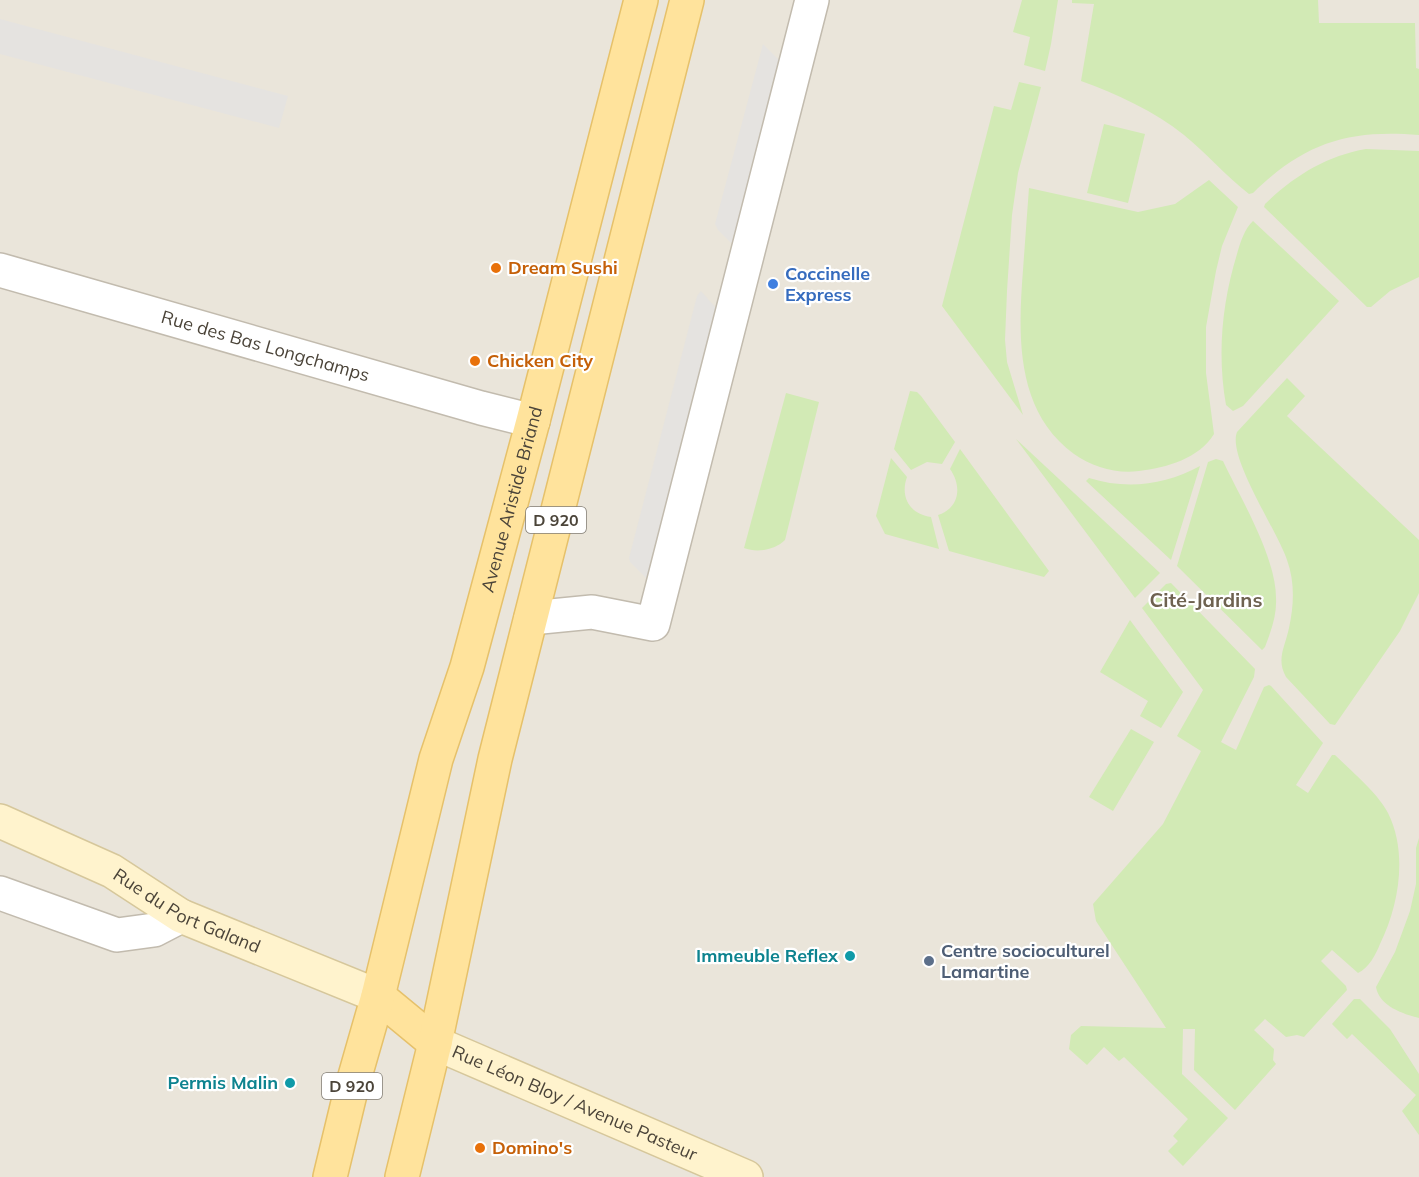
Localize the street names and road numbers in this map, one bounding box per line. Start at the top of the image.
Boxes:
street label: Rue des Bas Longchamps [159,305,372,386]
street label: Avenue Aristide Briand [476,404,547,595]
road number: D 920 [526,507,586,533]
street label: Rue du Port Galand [109,863,264,958]
street label: Rue Léon Bloy / Avenue Pasteur [449,1040,701,1166]
road number: D 920 [322,1073,382,1099]

